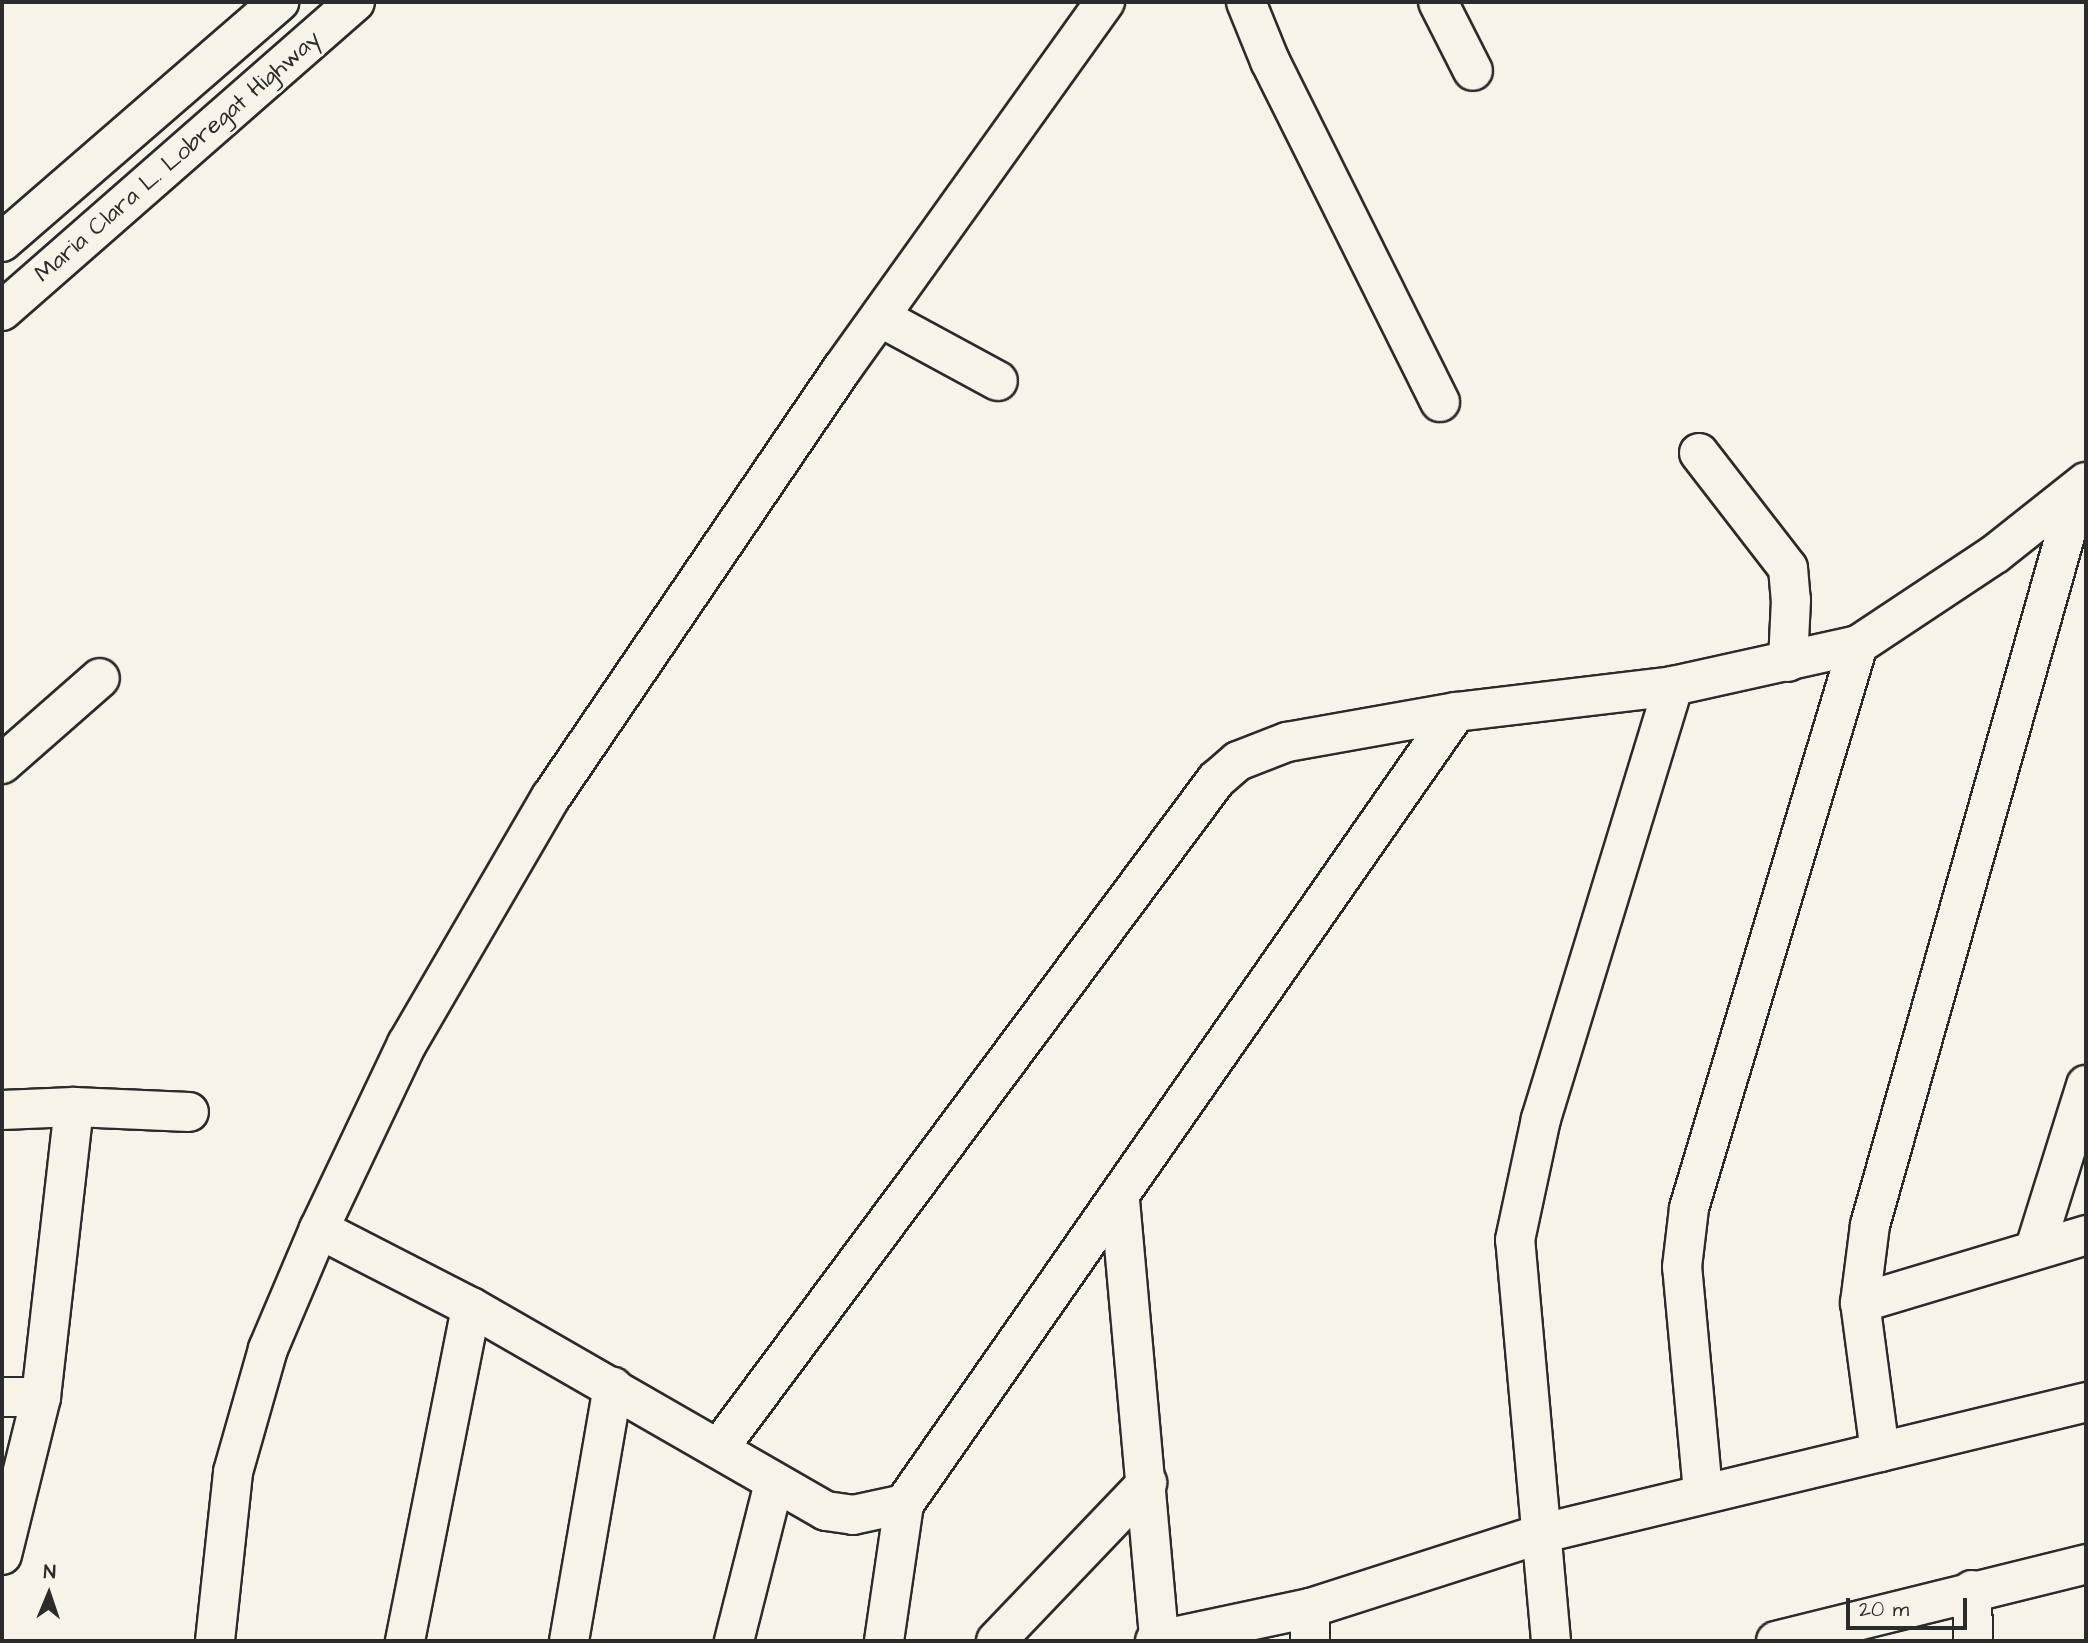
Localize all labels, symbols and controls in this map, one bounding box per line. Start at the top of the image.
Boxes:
street label: Maria Clara L. Lobregat Highway [29,25,327,289]
north arrow [14,1559,84,1629]
text: N [43,1559,56,1586]
scale bar [1850,1584,1971,1628]
text: 20 m [1859,1595,1909,1624]

